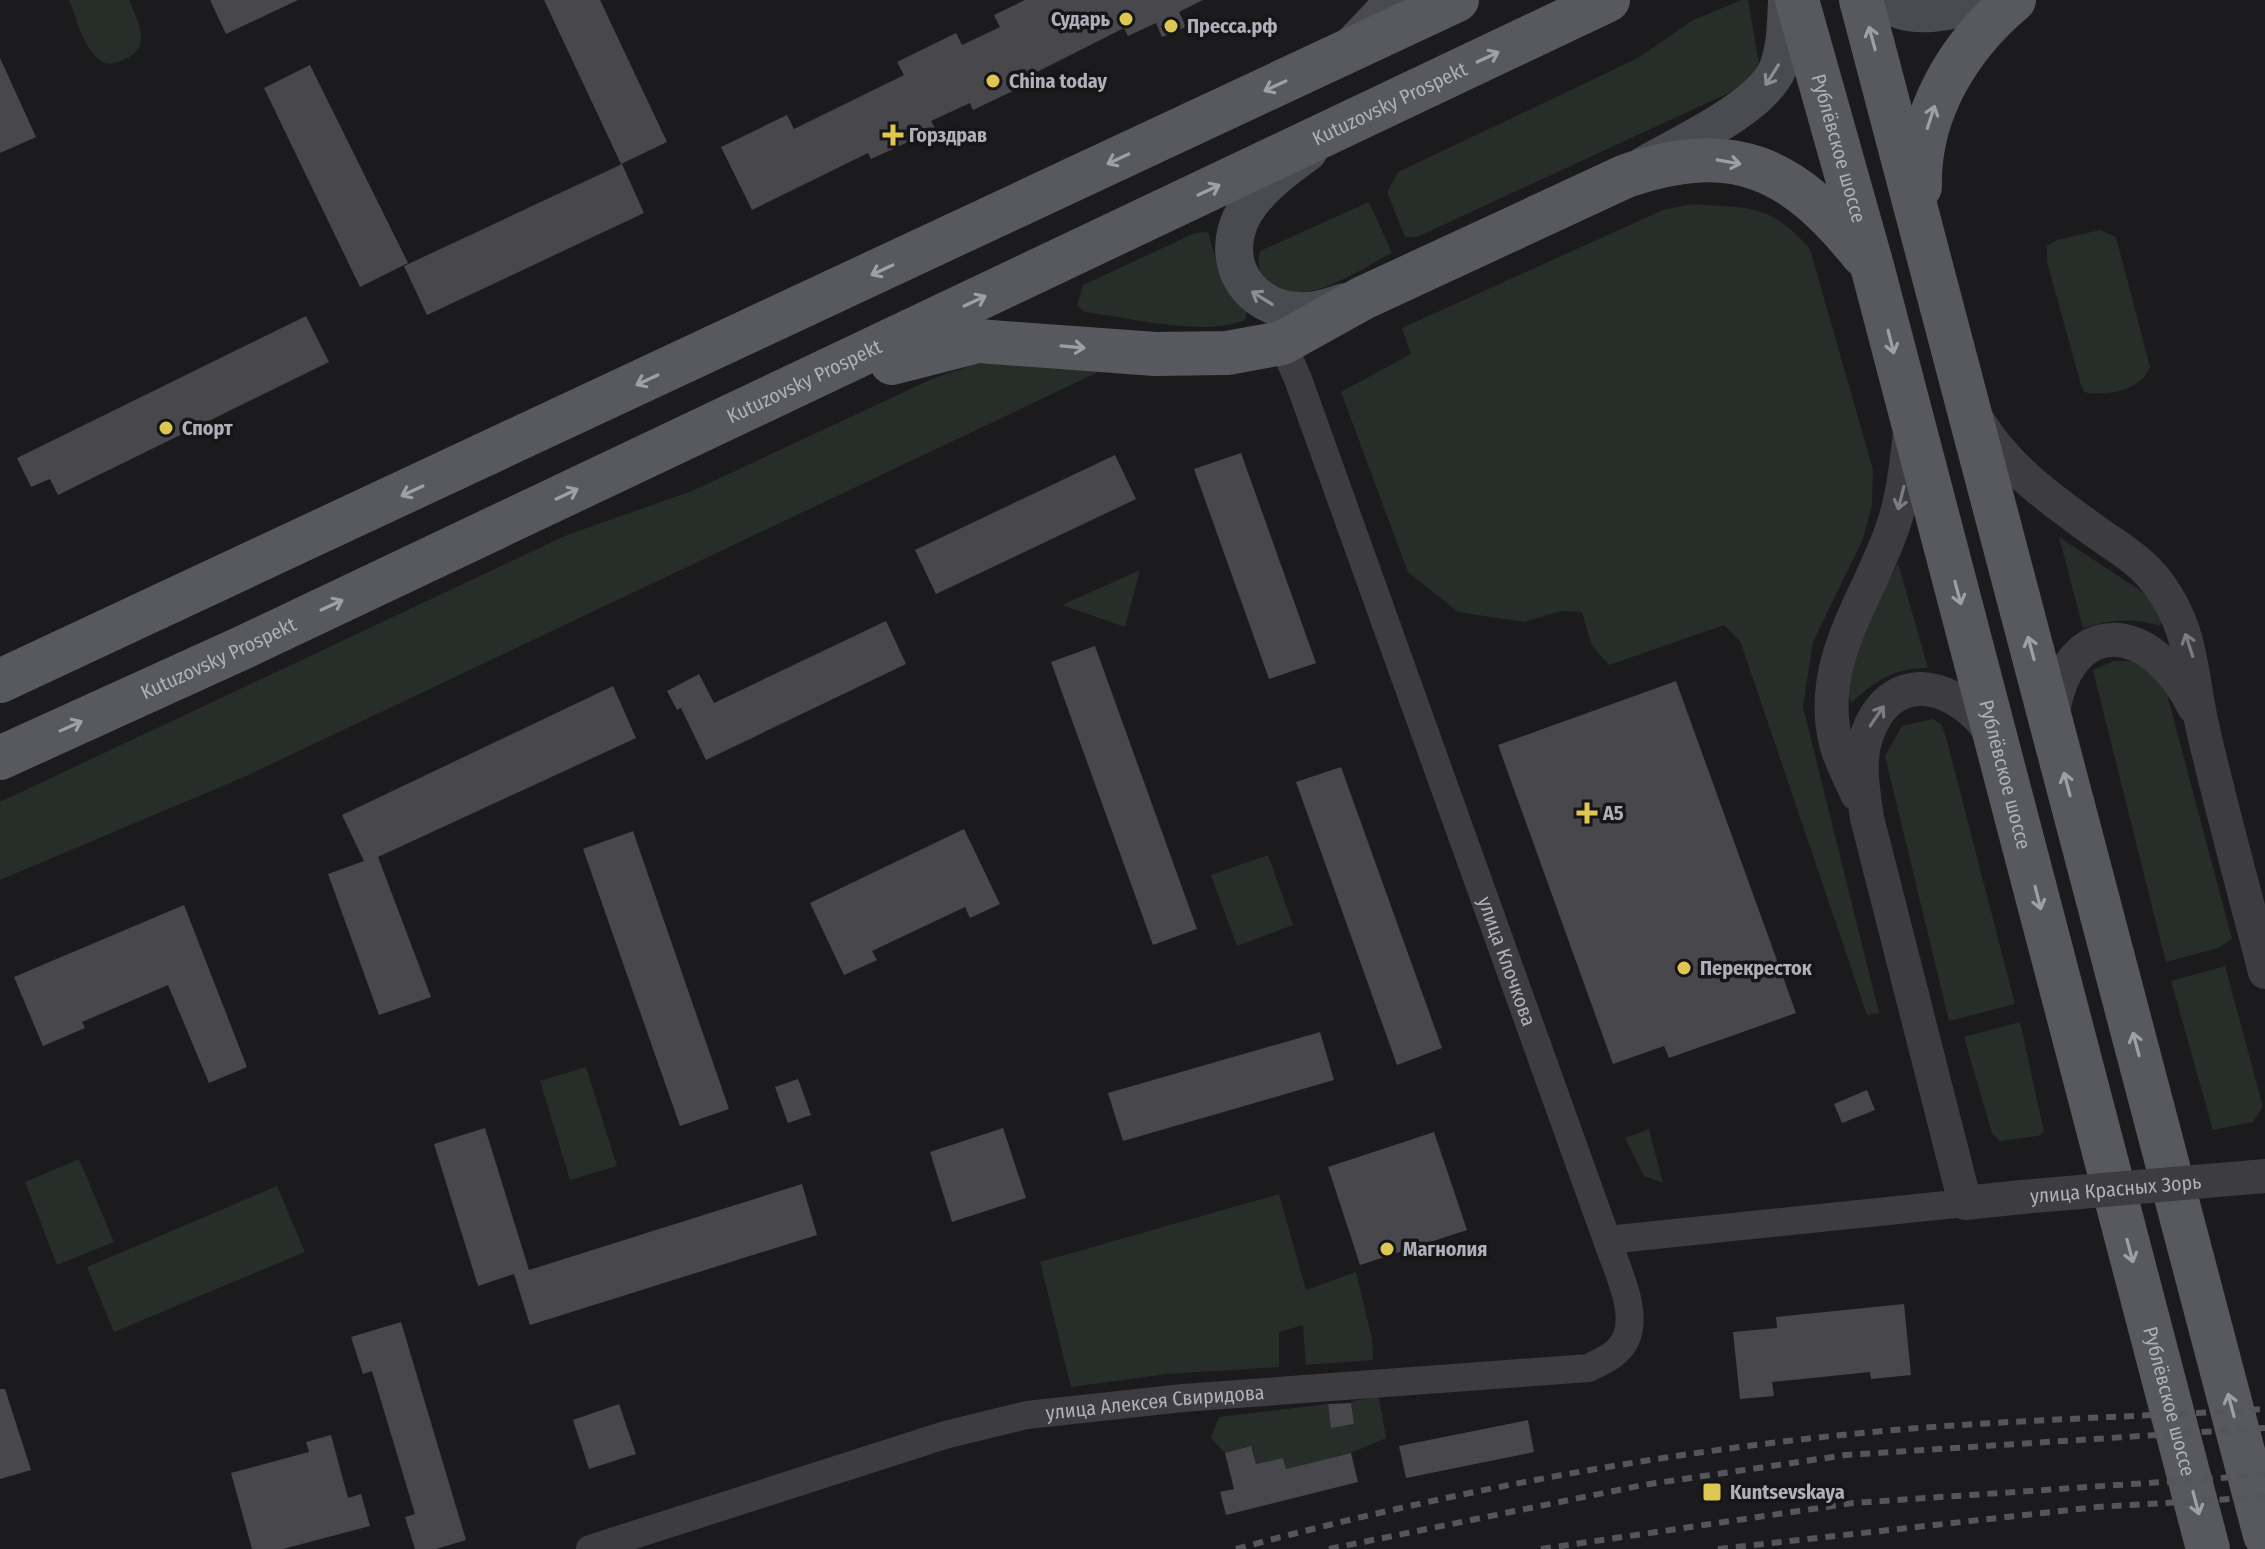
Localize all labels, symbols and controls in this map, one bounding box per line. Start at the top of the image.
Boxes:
place label: Сударь [1051,7,1111,31]
marker: Сударь [1117,10,1135,28]
place label: Пресса.рф [1187,14,1277,38]
marker: Пресса.рф [1162,17,1180,35]
one-way arrow [1863,26,1878,52]
one-way arrow [1476,49,1500,64]
street label: Kutuzovsky Prospekt [1308,56,1471,151]
one-way arrow [1764,63,1780,86]
place label: China today [1009,69,1107,93]
street label: Рублёвское шоссе [1806,71,1871,225]
marker: China today [984,72,1002,90]
one-way arrow [1263,79,1287,94]
one-way arrow [1925,105,1940,130]
place label: Горздрав [909,123,987,147]
marker: Горздрав [884,126,902,144]
one-way arrow [1106,152,1130,167]
one-way arrow [1716,155,1741,170]
one-way arrow [1197,182,1221,197]
one-way arrow [871,263,895,278]
one-way arrow [1251,290,1273,307]
one-way arrow [962,293,986,308]
one-way arrow [1885,328,1900,354]
street label: Kutuzovsky Prospekt [723,334,886,428]
one-way arrow [1059,339,1085,354]
one-way arrow [635,373,659,388]
place label: Спорт [182,416,233,440]
marker: Спорт [157,419,175,437]
one-way arrow [400,484,424,499]
one-way arrow [1892,485,1907,511]
one-way arrow [555,486,579,501]
one-way arrow [1951,580,1966,606]
one-way arrow [320,597,344,612]
street label: Kutuzovsky Prospekt [137,612,300,704]
one-way arrow [2180,633,2195,658]
one-way arrow [2023,636,2038,662]
street label: Рублёвское шоссе [1974,697,2036,852]
one-way arrow [1869,706,1886,728]
one-way arrow [59,718,83,733]
one-way arrow [2059,772,2074,798]
place label: А5 [1602,801,1624,825]
marker: А5 [1578,804,1596,822]
one-way arrow [2031,884,2046,910]
street label: улица Клочкова [1473,893,1541,1029]
place label: Перекресток [1700,956,1813,980]
marker: Перекресток [1675,959,1693,977]
one-way arrow [2128,1031,2143,1057]
street label: улица Красных Зорь [2029,1170,2202,1208]
place label: Магнолия [1403,1237,1487,1261]
one-way arrow [2123,1238,2138,1264]
marker: Магнолия [1378,1240,1396,1258]
street label: Рублёвское шоссе [2138,1324,2200,1479]
street label: улица Алексея Свиридова [1045,1380,1265,1425]
one-way arrow [2223,1393,2238,1419]
place label: Kuntsevskaya [1730,1480,1845,1504]
marker: Kuntsevskaya [1701,1481,1723,1503]
one-way arrow [2189,1489,2204,1515]

